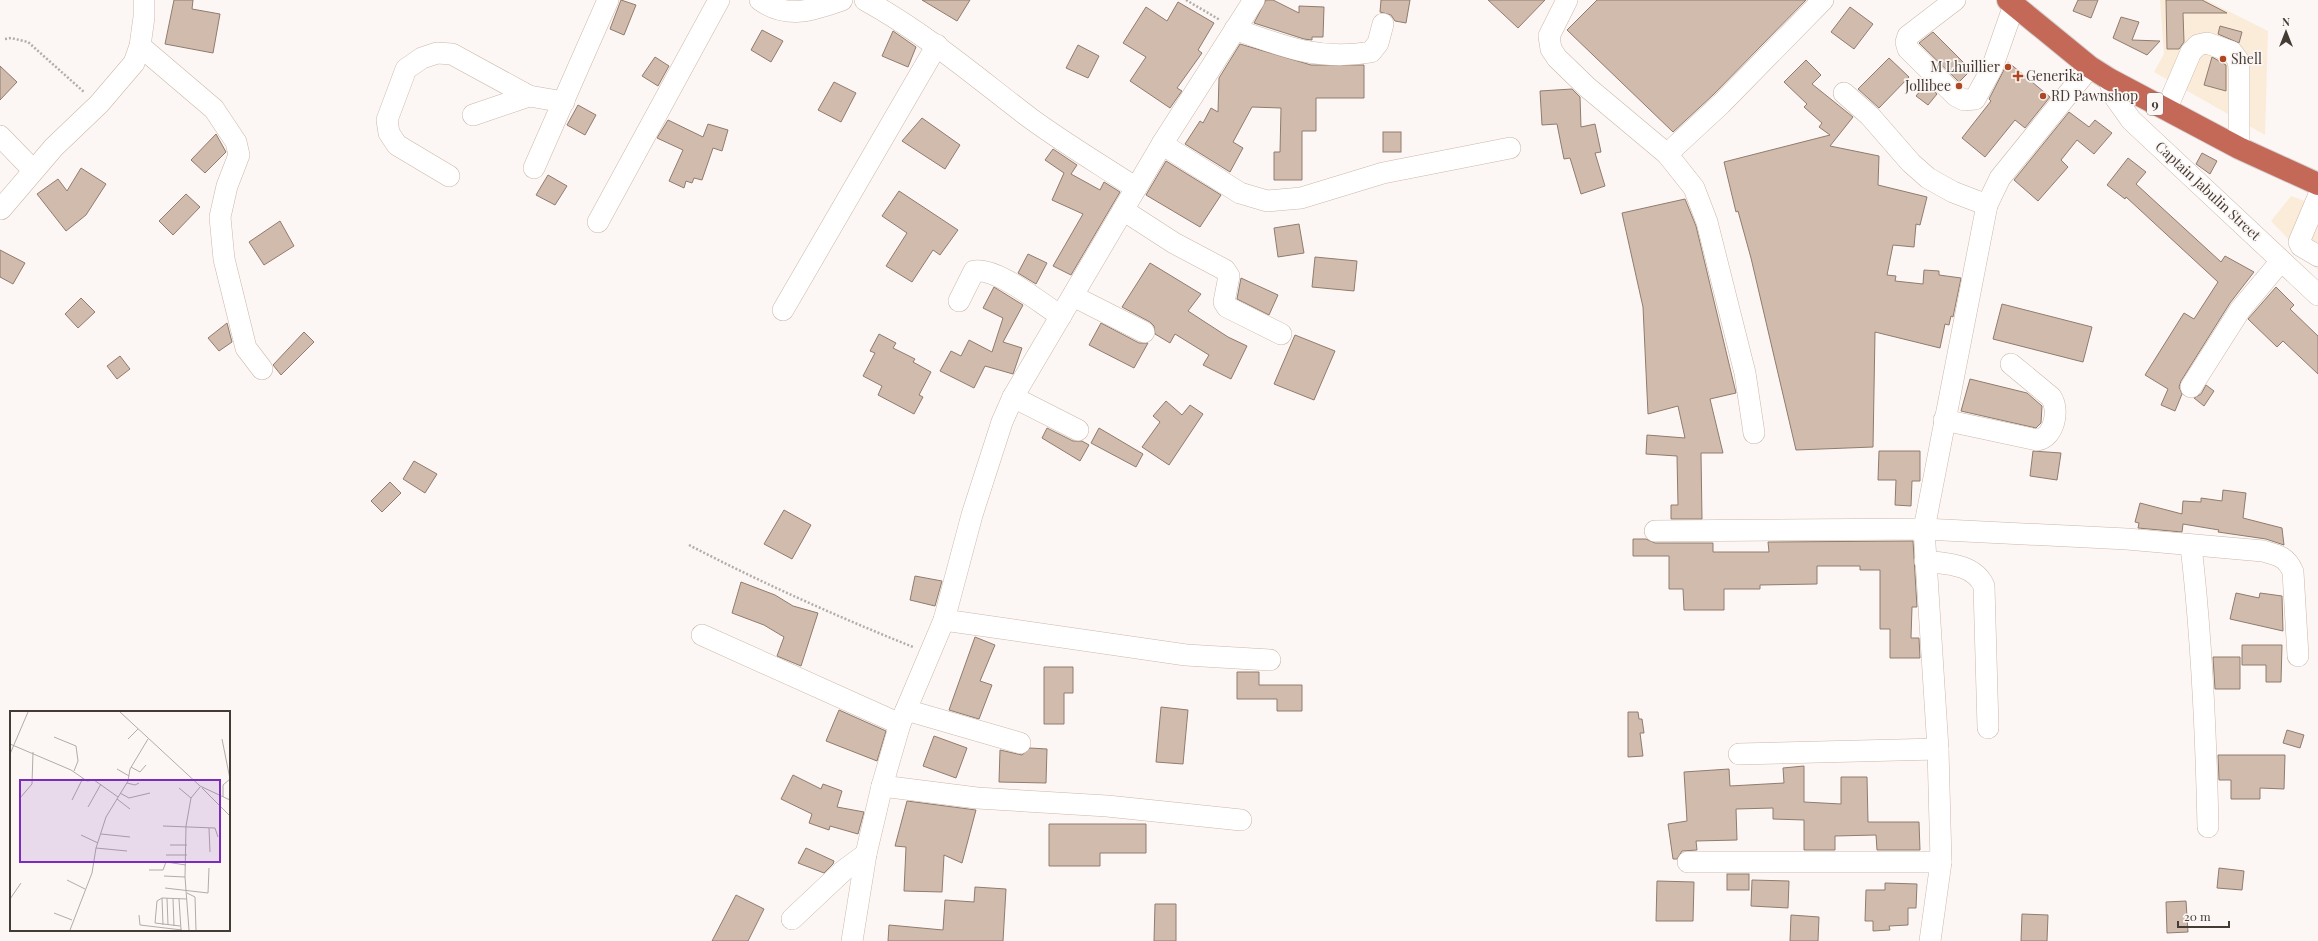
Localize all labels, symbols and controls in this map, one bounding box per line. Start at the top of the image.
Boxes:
north arrow [2266,12,2306,52]
text: N [2282,14,2290,29]
place label: Shell [2231,49,2262,68]
marker: Shell [2218,54,2228,64]
place label: M Lhuillier [1930,57,2001,76]
marker: M Lhuillier [2003,62,2013,72]
place label: Generika [2026,66,2083,85]
marker: Generika [2013,71,2023,81]
place label: Jollibee [1904,76,1951,95]
marker: Jollibee [1954,81,1964,91]
place label: RD Pawnshop [2051,86,2138,105]
marker: RD Pawnshop [2038,91,2048,101]
road number: 9 [2147,93,2163,115]
street label: Captain Jabulin Street [2152,137,2266,245]
inset map [10,711,230,931]
scale bar [2178,903,2229,929]
text: 20 m [2184,908,2211,924]

